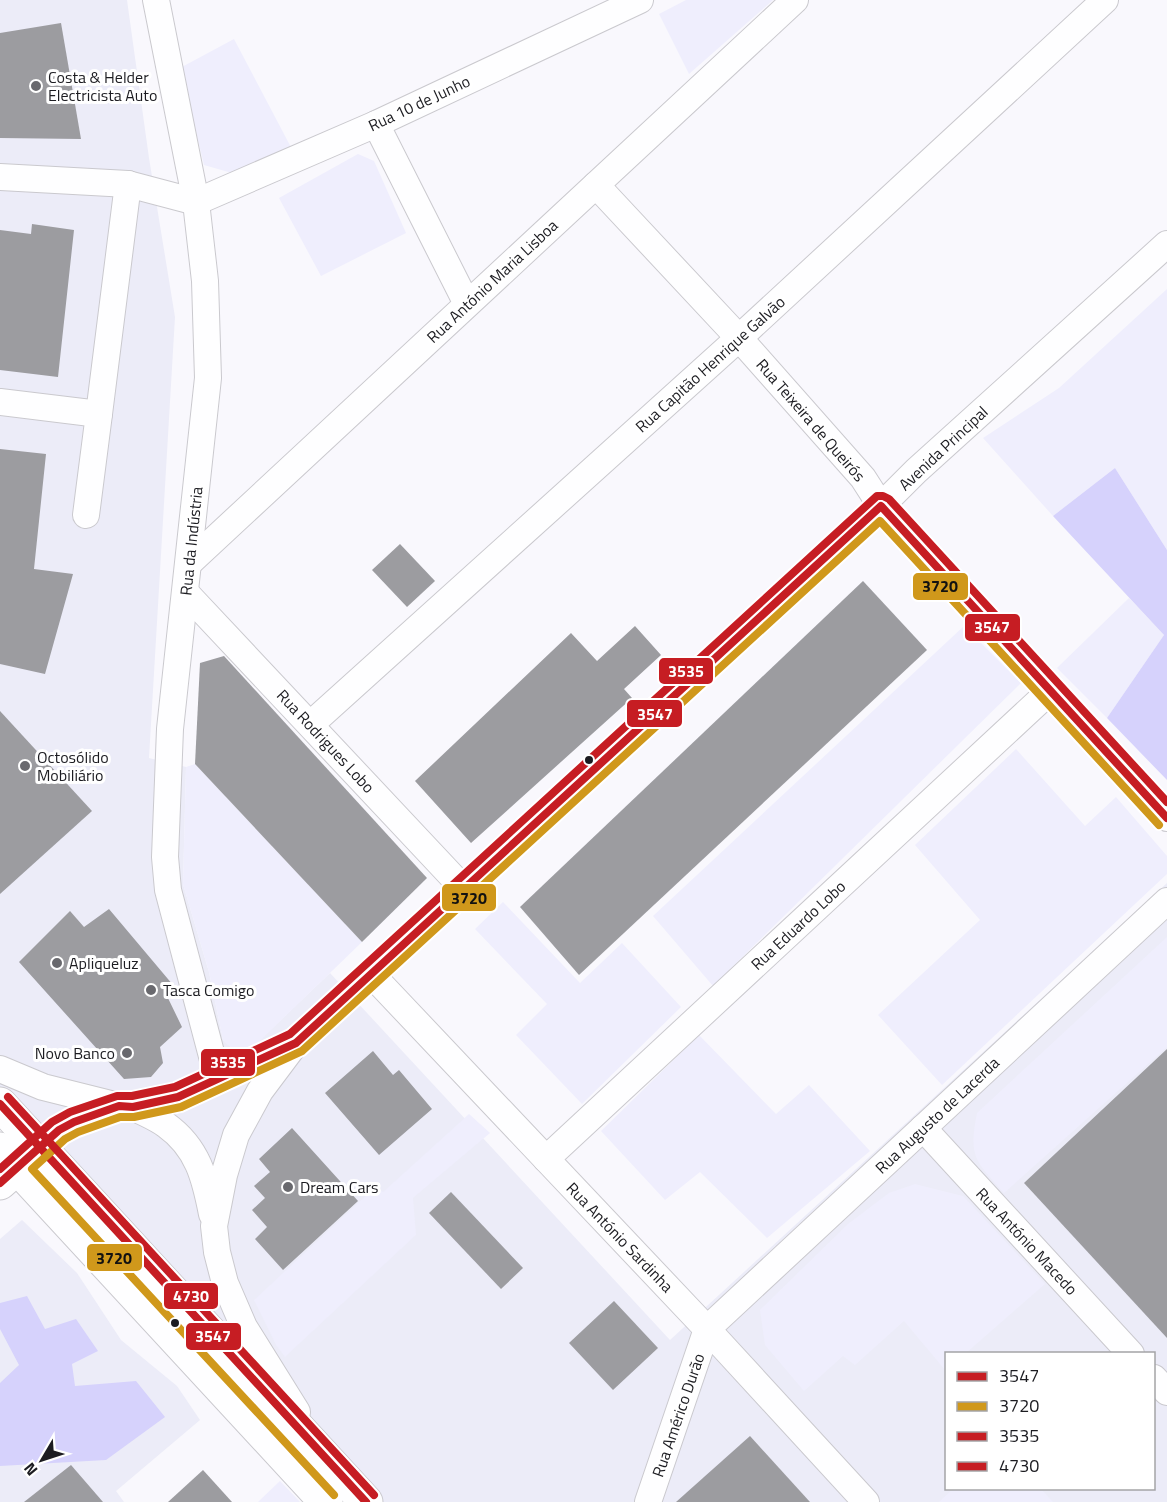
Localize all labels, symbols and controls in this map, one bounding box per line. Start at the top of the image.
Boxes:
place label: Costa & Helder Electricista Auto [48,65,157,107]
street label: Rua 10 de Junho [364,69,474,137]
marker: Costa & Helder Electricista Auto [29,79,43,93]
street label: Rua António Maria Lisboa [421,214,563,348]
street label: Rua Capitão Henrique Galvão [630,290,790,438]
street label: Rua Teixeira de Queirós [751,353,871,487]
street label: Avenida Principal [893,400,993,496]
street label: Rua da Indústria [173,485,209,597]
line badge: 3720 [912,572,969,601]
text: 3720 [922,574,958,598]
line badge: 3547 [964,613,1021,642]
text: 3547 [974,615,1010,639]
line badge: 3535 [658,657,714,685]
text: 3535 [668,659,704,683]
street label: Rua Rodrigues Lobo [271,684,381,798]
line badge: 3547 [626,699,683,728]
text: 3547 [637,702,673,726]
place label: Octosólido Mobiliário [37,745,109,787]
unlabelled marker [583,754,595,766]
marker: Octosólido Mobiliário [18,759,32,773]
street label: Rua Eduardo Lobo [745,875,851,975]
line badge: 3720 [441,883,497,912]
text: 3720 [451,886,487,910]
place label: Apliqueluz [69,951,139,975]
marker: Apliqueluz [50,956,64,970]
place label: Tasca Comigo [163,978,255,1002]
marker: Tasca Comigo [144,983,158,997]
place label: Novo Banco [35,1041,115,1065]
marker: Novo Banco [120,1046,134,1060]
line badge: 3535 [200,1048,256,1077]
text: 3535 [210,1050,246,1074]
street label: Rua Augusto de Lacerda [870,1051,1004,1179]
place label: Dream Cars [300,1175,378,1199]
street label: Rua António Sardinha [561,1176,679,1298]
marker: Dream Cars [281,1180,295,1194]
street label: Rua António Macedo [971,1182,1083,1300]
line badge: 3720 [86,1243,143,1272]
text: 3720 [96,1246,132,1270]
line badge: 4730 [163,1282,219,1310]
text: 4730 [173,1284,209,1308]
unlabelled marker [169,1317,181,1329]
line badge: 3547 [185,1322,242,1351]
text: 3547 [195,1324,231,1348]
street label: Rua Américo Durão [646,1350,710,1480]
legend [945,1352,1155,1490]
text: 3547 [999,1362,1039,1389]
text: 3720 [999,1392,1039,1419]
text: 3535 [999,1422,1039,1449]
north arrow [12,1430,72,1490]
text: 4730 [999,1452,1039,1479]
text: N [18,1458,43,1481]

